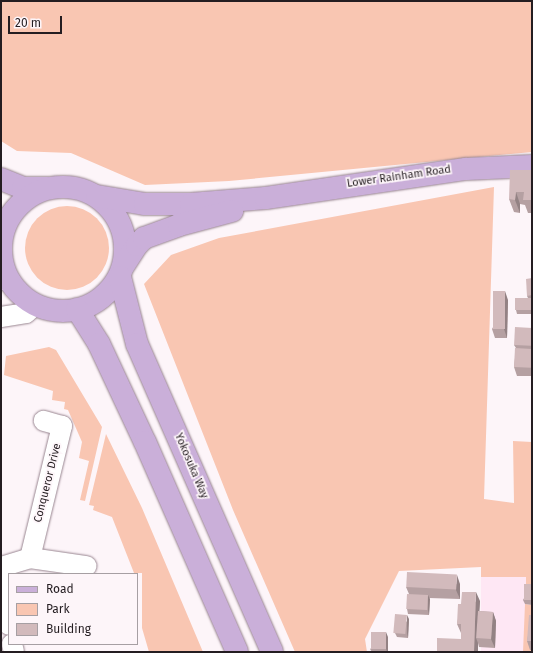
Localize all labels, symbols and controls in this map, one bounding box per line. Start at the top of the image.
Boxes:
scale bar [10,8,64,34]
text: 20 m [15,16,41,30]
street label: Lower Rainham Road [346,163,452,191]
street label: Yokosuka Way [171,431,211,501]
street label: Conqueror Drive [32,442,64,524]
legend [8,573,138,645]
text: Road [46,582,74,596]
text: Park [46,602,70,616]
text: Building [46,622,91,636]

